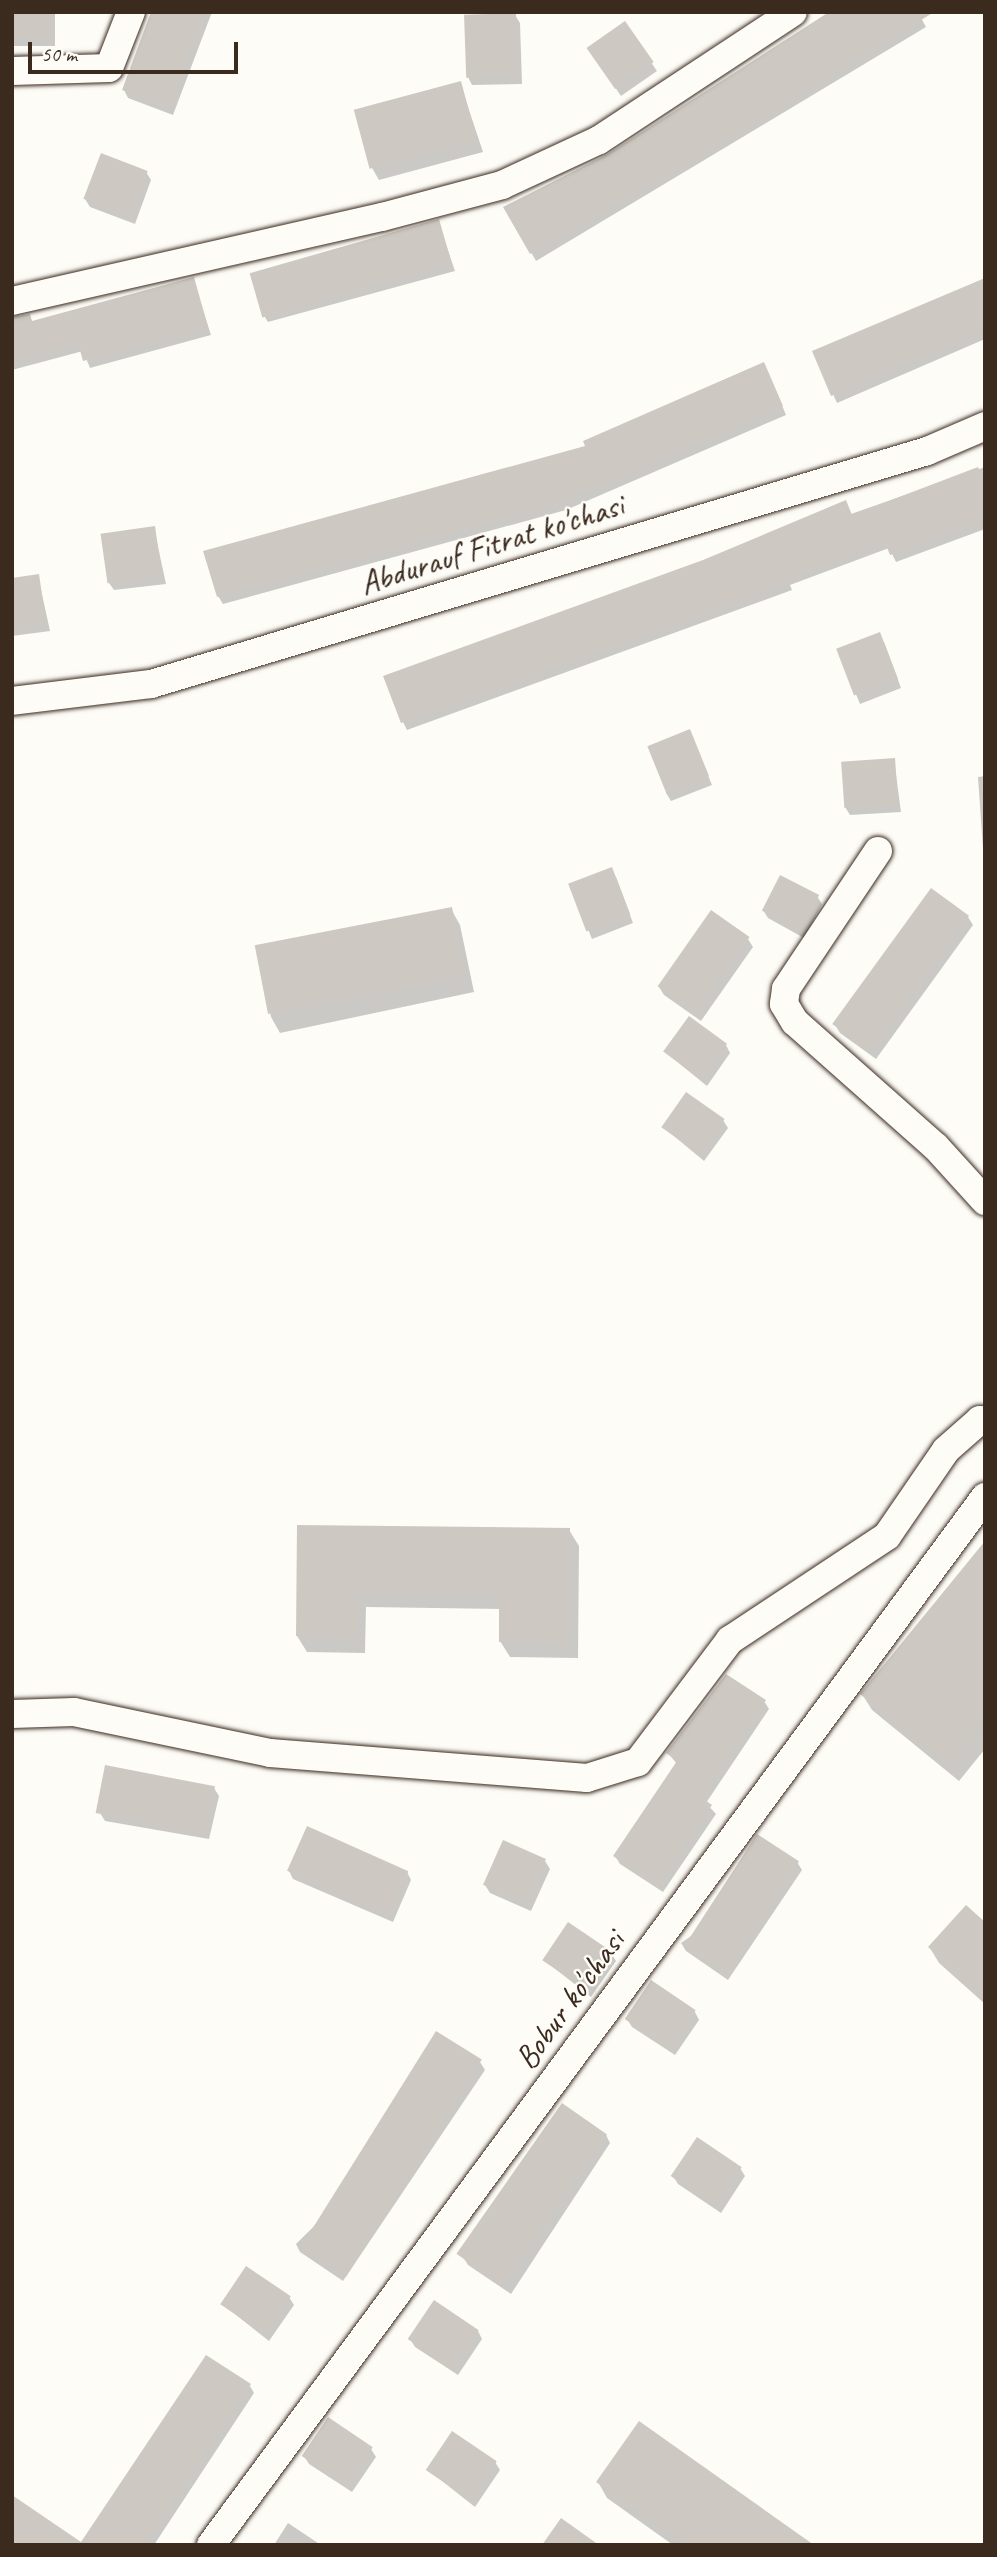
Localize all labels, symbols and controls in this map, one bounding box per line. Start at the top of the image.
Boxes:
scale bar [32,28,242,72]
text: 50 m [41,41,77,67]
street label: Abdurauf Fitrat ko'chasi [355,486,629,604]
street label: Bobur ko'chasi [506,1923,634,2077]

